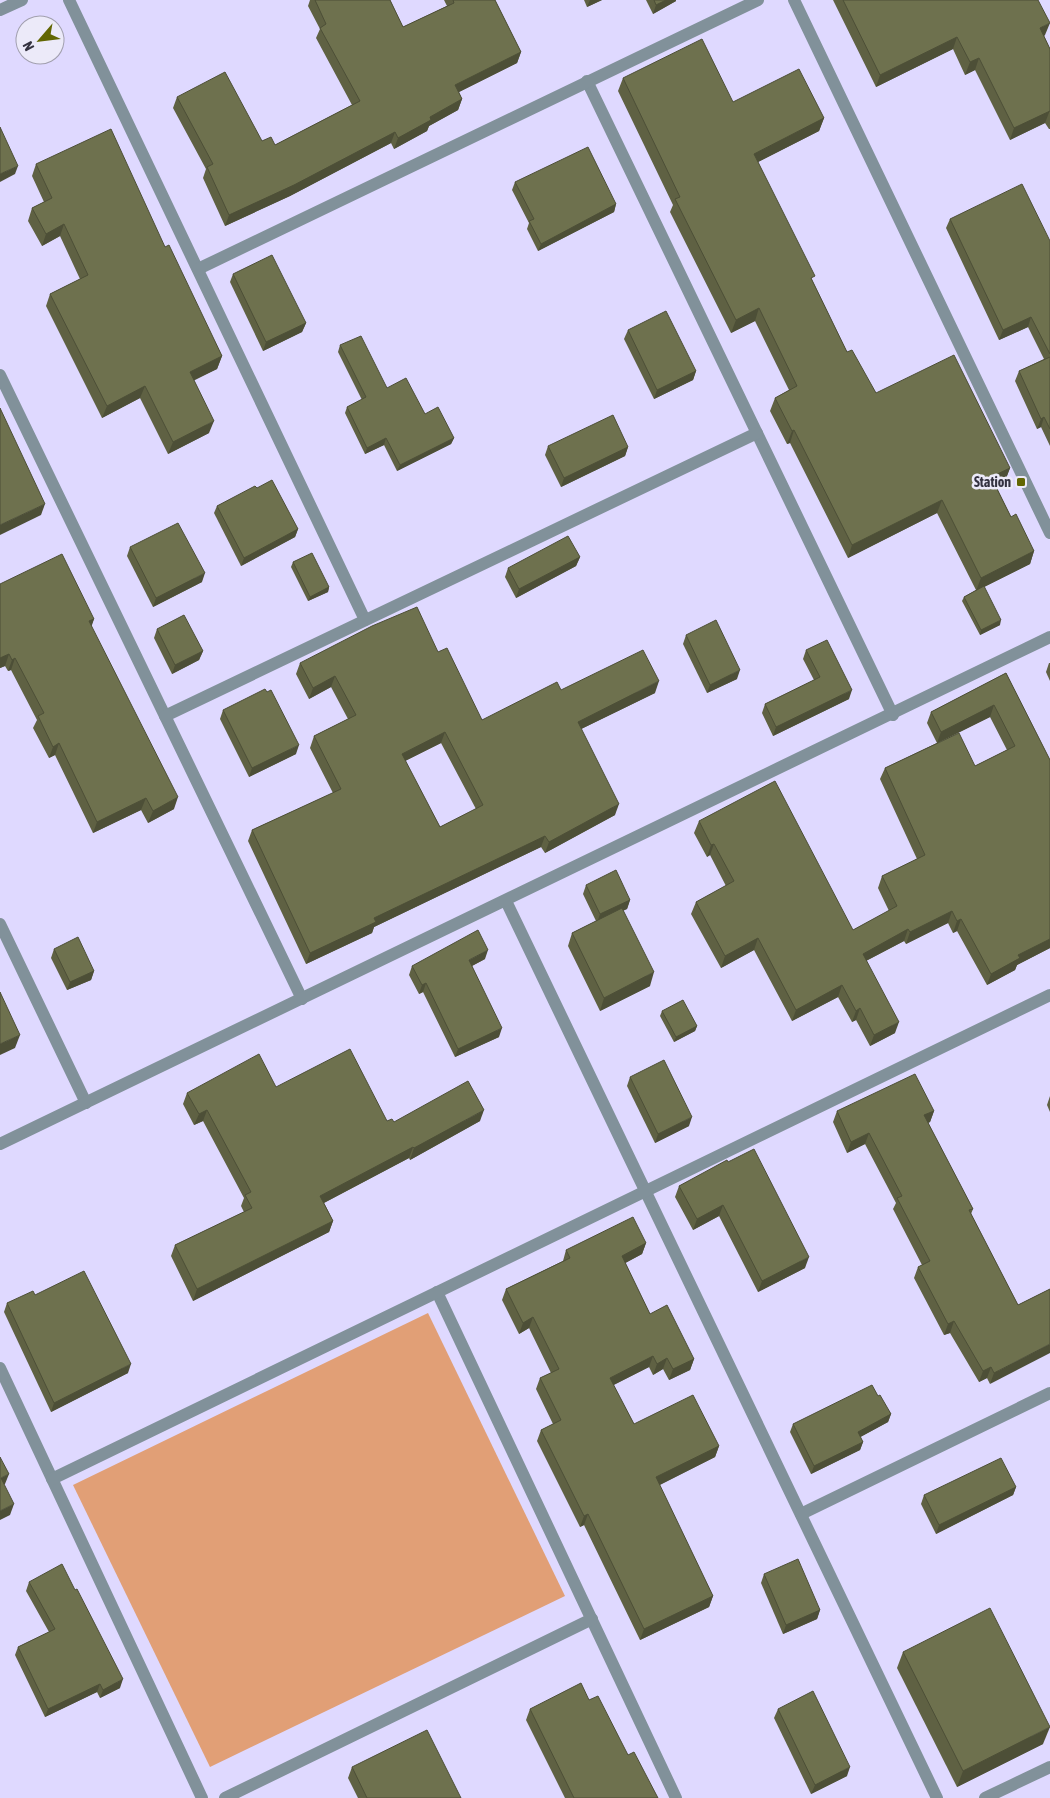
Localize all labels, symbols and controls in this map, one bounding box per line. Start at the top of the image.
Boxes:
north arrow [15,15,65,65]
text: N [20,39,38,54]
place label: Station [974,474,1011,490]
marker: Station [1015,476,1027,488]

